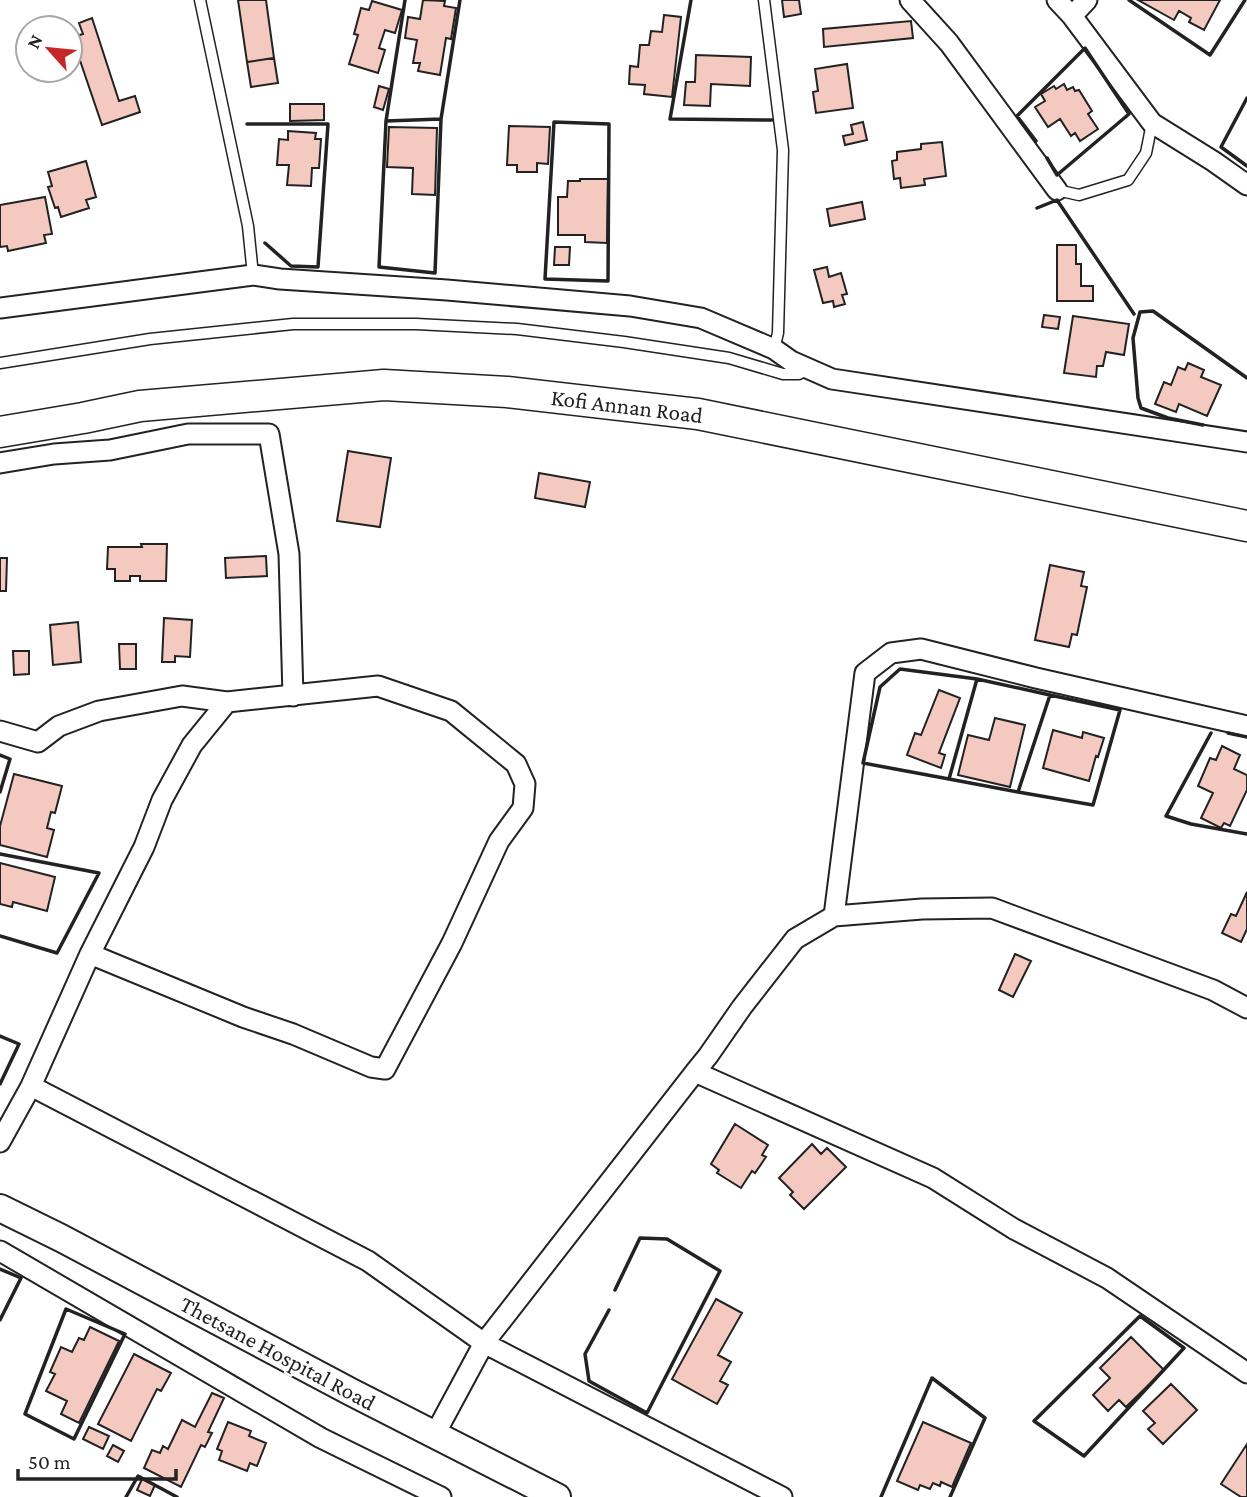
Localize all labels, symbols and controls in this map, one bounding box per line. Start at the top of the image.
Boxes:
north arrow [14,14,84,84]
text: N [22,31,47,52]
street label: Kofi Annan Road [550,384,704,428]
street label: Thetsane Hospital Road [176,1290,380,1416]
scale bar [18,1438,175,1482]
text: 50 m [28,1450,71,1474]

